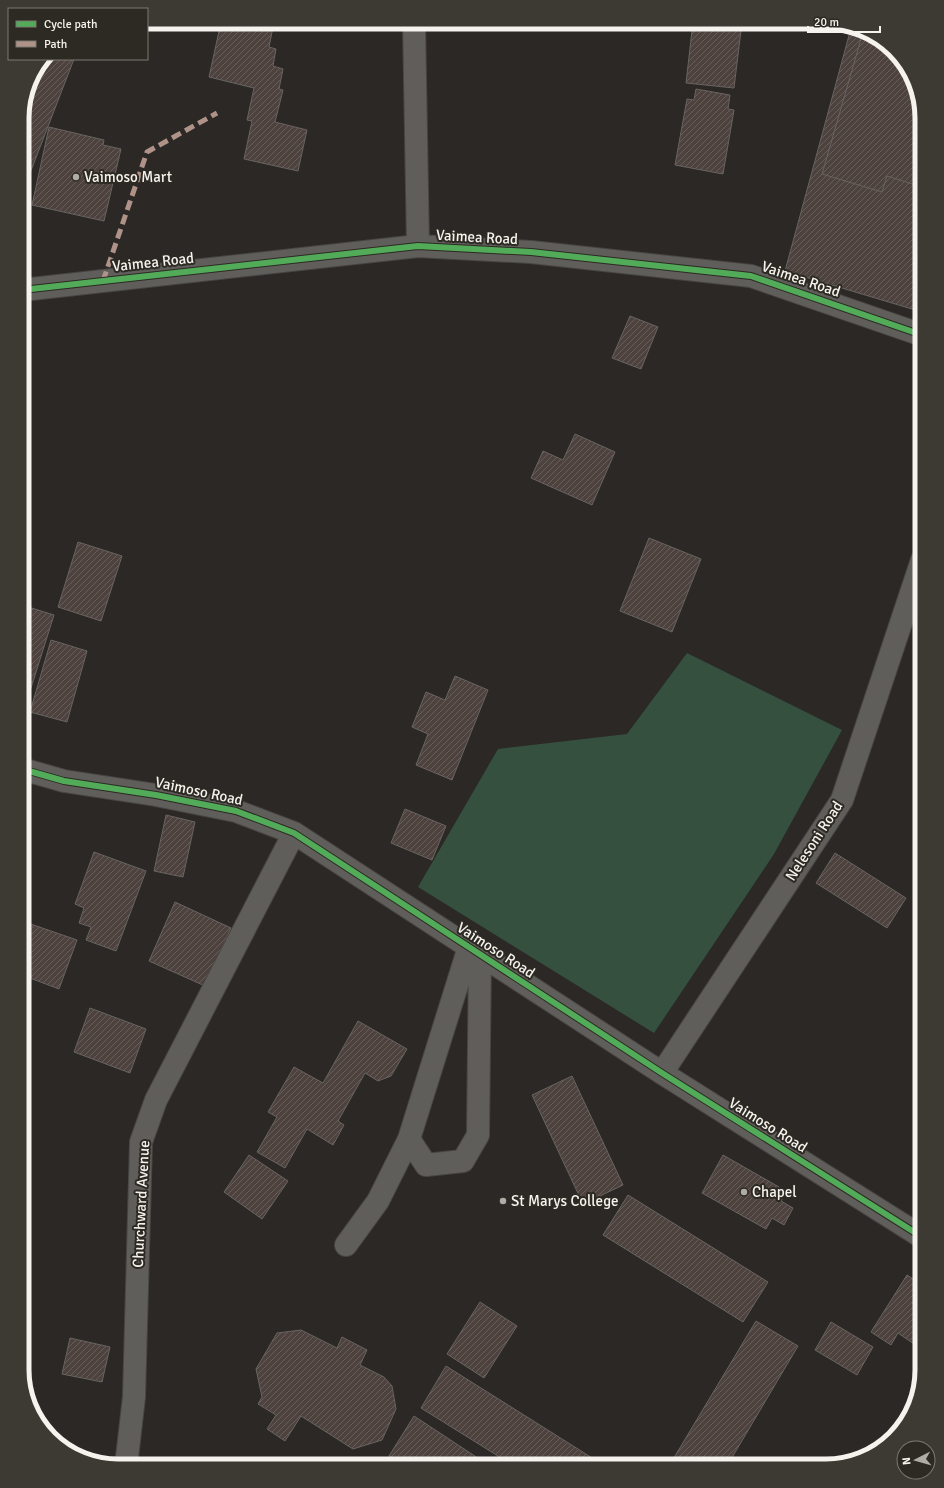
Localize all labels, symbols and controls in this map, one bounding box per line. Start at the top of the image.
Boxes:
legend [8,8,148,60]
scale bar [808,8,880,34]
text: 20 m [814,15,839,30]
text: Cycle path [44,17,97,32]
text: Path [44,37,67,52]
place label: Vaimoso Mart [84,168,172,186]
marker: Vaimoso Mart [71,172,81,182]
street label: Vaimea Road [435,226,519,248]
street label: Vaimea Road [111,249,195,275]
street label: Vaimea Road [759,257,843,301]
street label: Vaimoso Road [153,773,245,809]
street label: Nelesoni Road [782,798,846,884]
street label: Vaimoso Road [454,918,538,982]
street label: Vaimoso Road [725,1094,811,1156]
street label: Churchward Avenue [129,1140,153,1268]
place label: Chapel [752,1183,797,1201]
marker: Chapel [739,1187,749,1197]
place label: St Marys College [511,1192,619,1210]
marker: St Marys College [498,1196,508,1206]
north arrow [896,1440,936,1480]
text: N [900,1457,913,1465]

